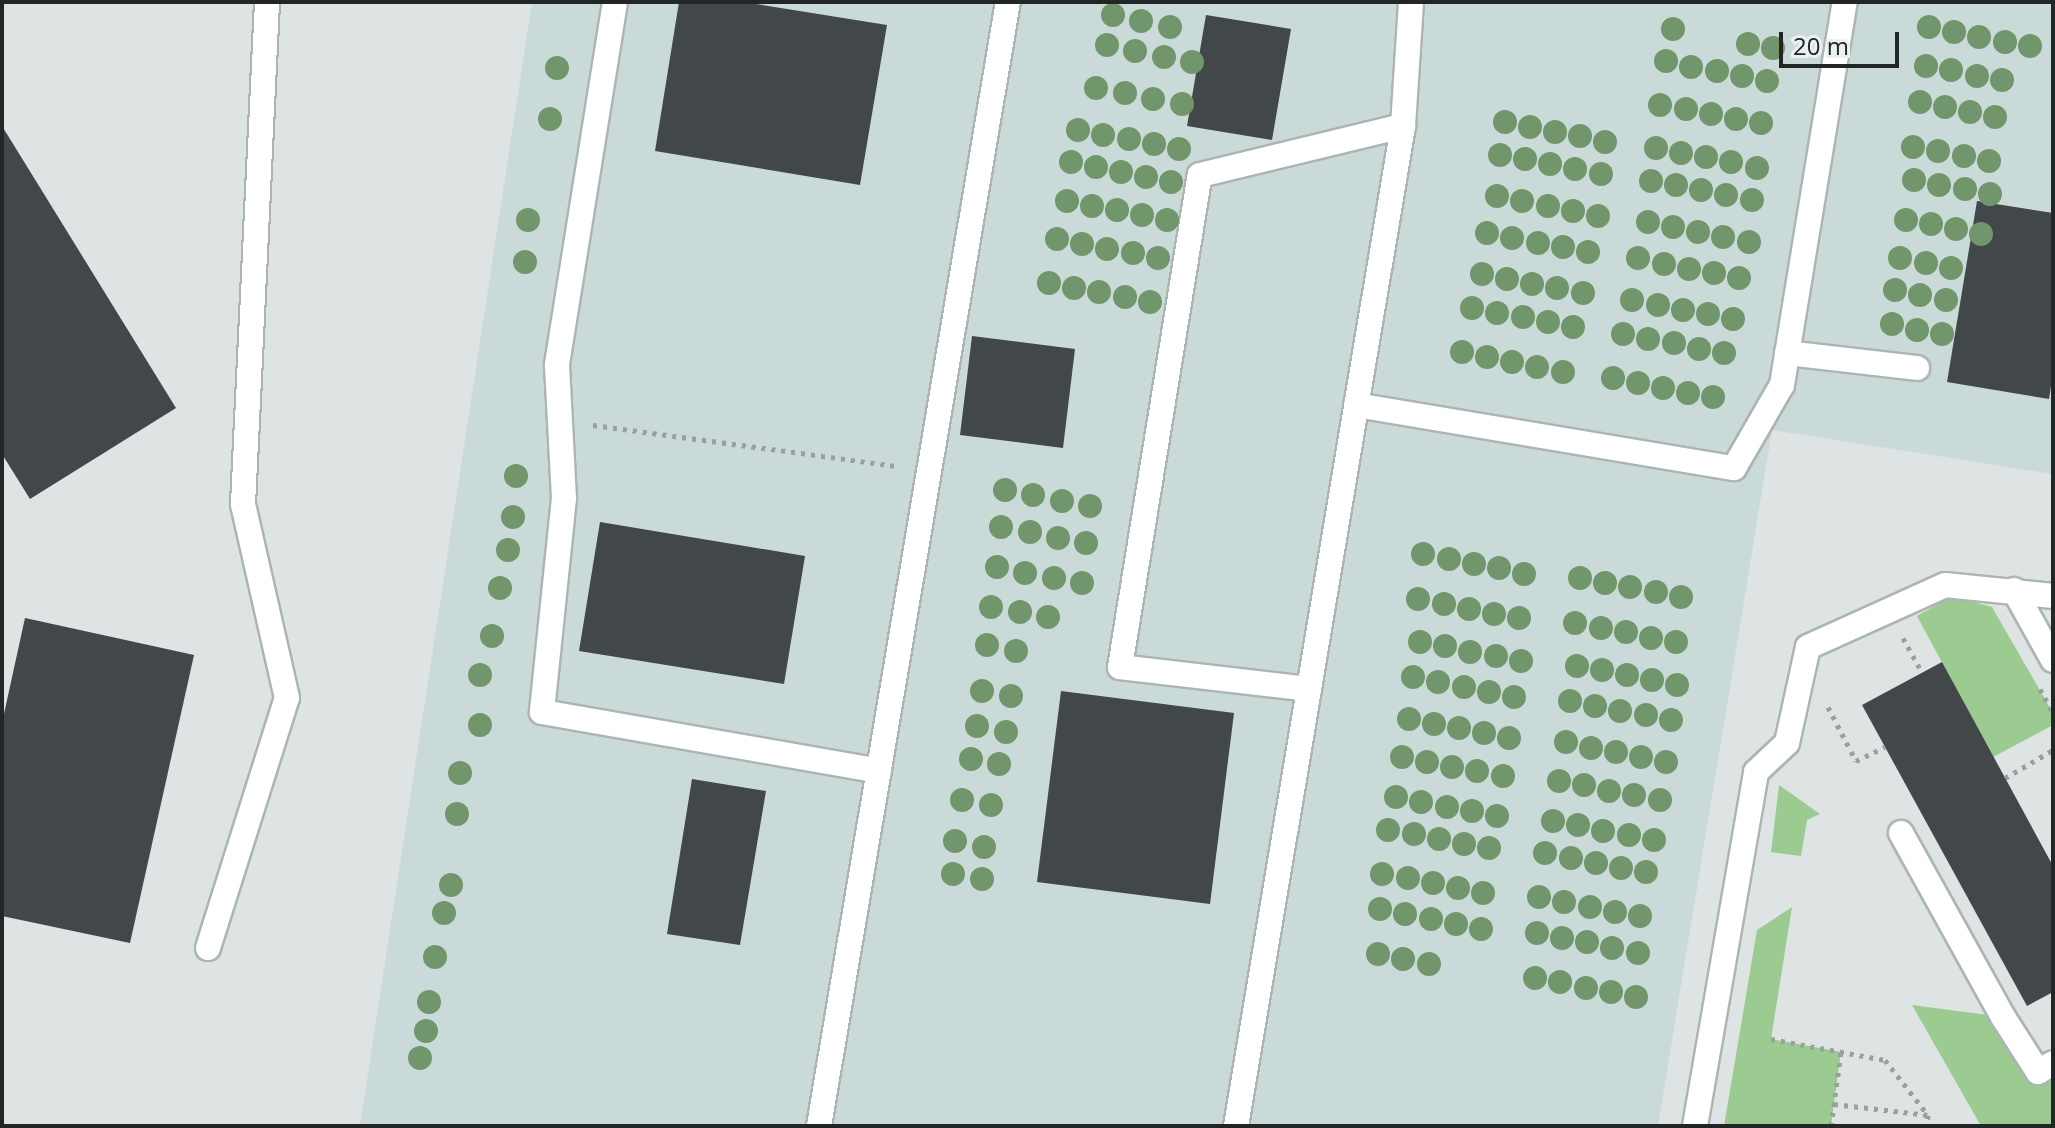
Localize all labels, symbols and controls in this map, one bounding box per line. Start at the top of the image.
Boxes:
scale bar [1783,16,1903,66]
text: 20 m [1793,29,1849,62]

